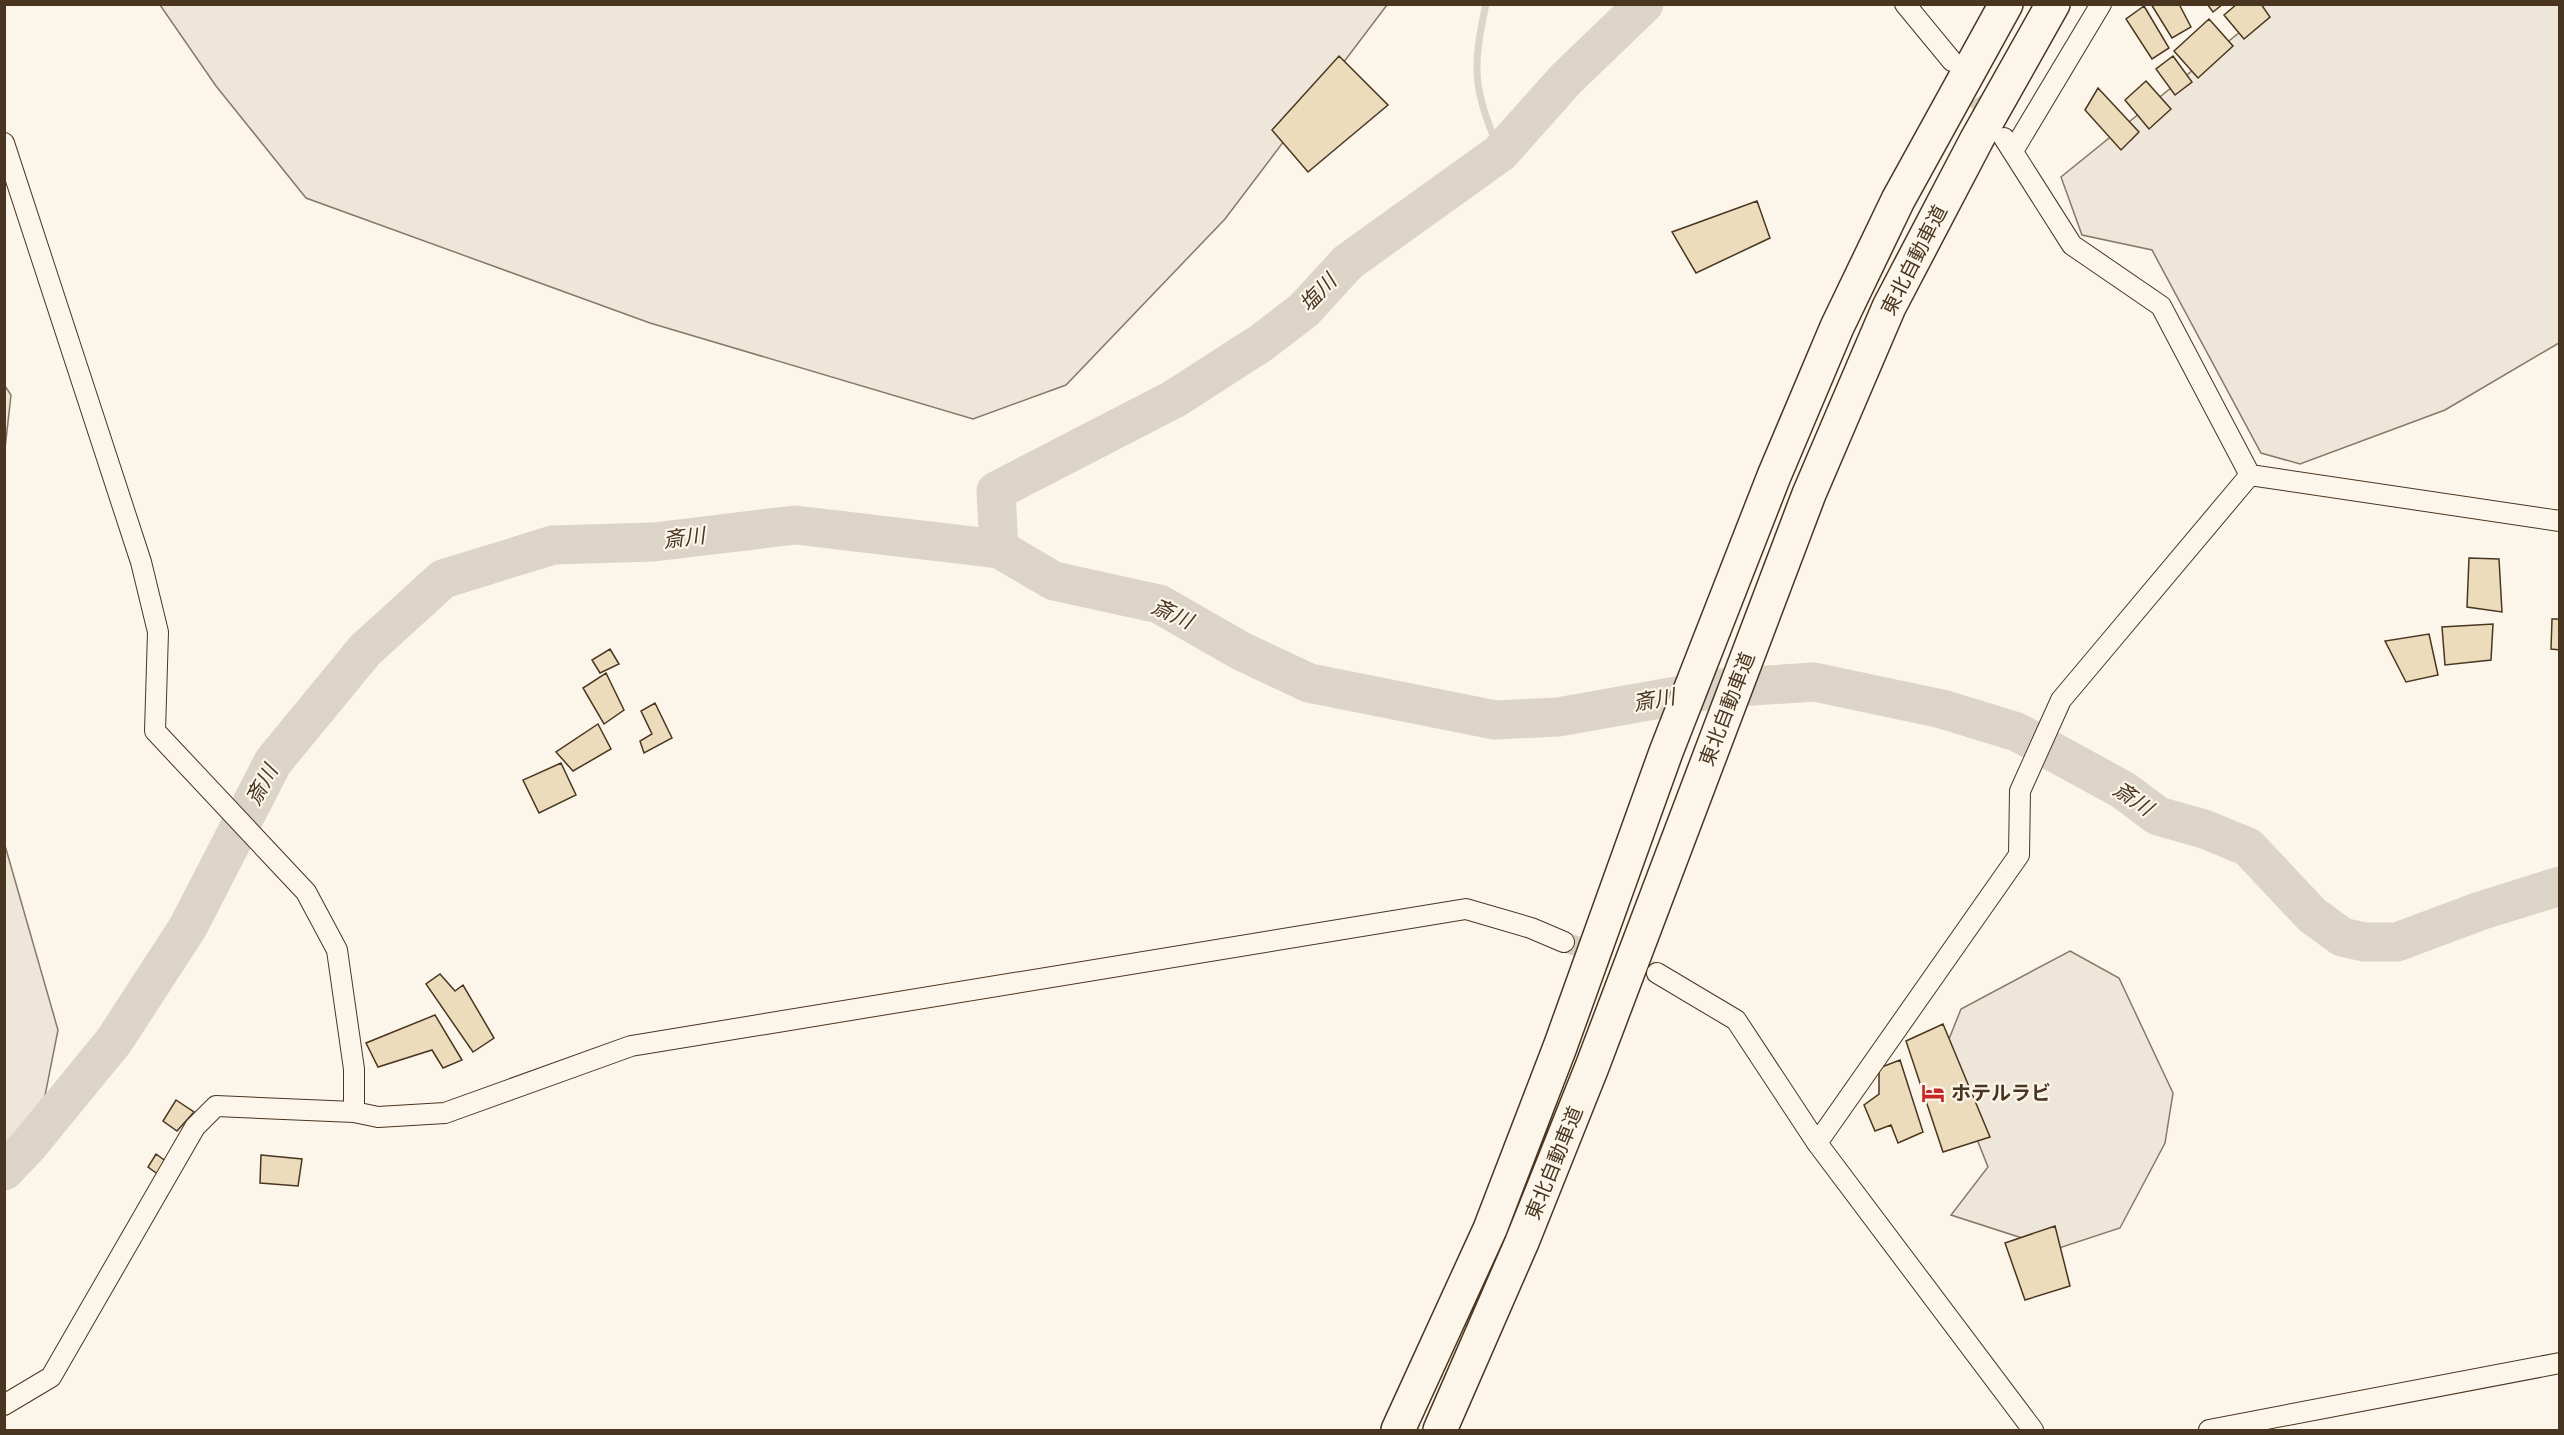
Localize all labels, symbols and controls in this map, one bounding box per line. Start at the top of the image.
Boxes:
street label: 東北自動車道 [1876,201,1952,319]
water label: 塩川 [1295,268,1343,316]
water label: 斎川 [662,523,708,552]
water label: 斎川 [1148,594,1198,634]
street label: 東北自動車道 [1694,649,1760,769]
water label: 斎川 [1631,684,1679,715]
water label: 斎川 [241,759,284,809]
water label: 斎川 [2109,777,2159,822]
hotel icon: ホテルラビ [1920,1080,1946,1106]
place label: ホテルラビ [1951,1081,2051,1105]
street label: 東北自動車道 [1520,1103,1588,1223]

